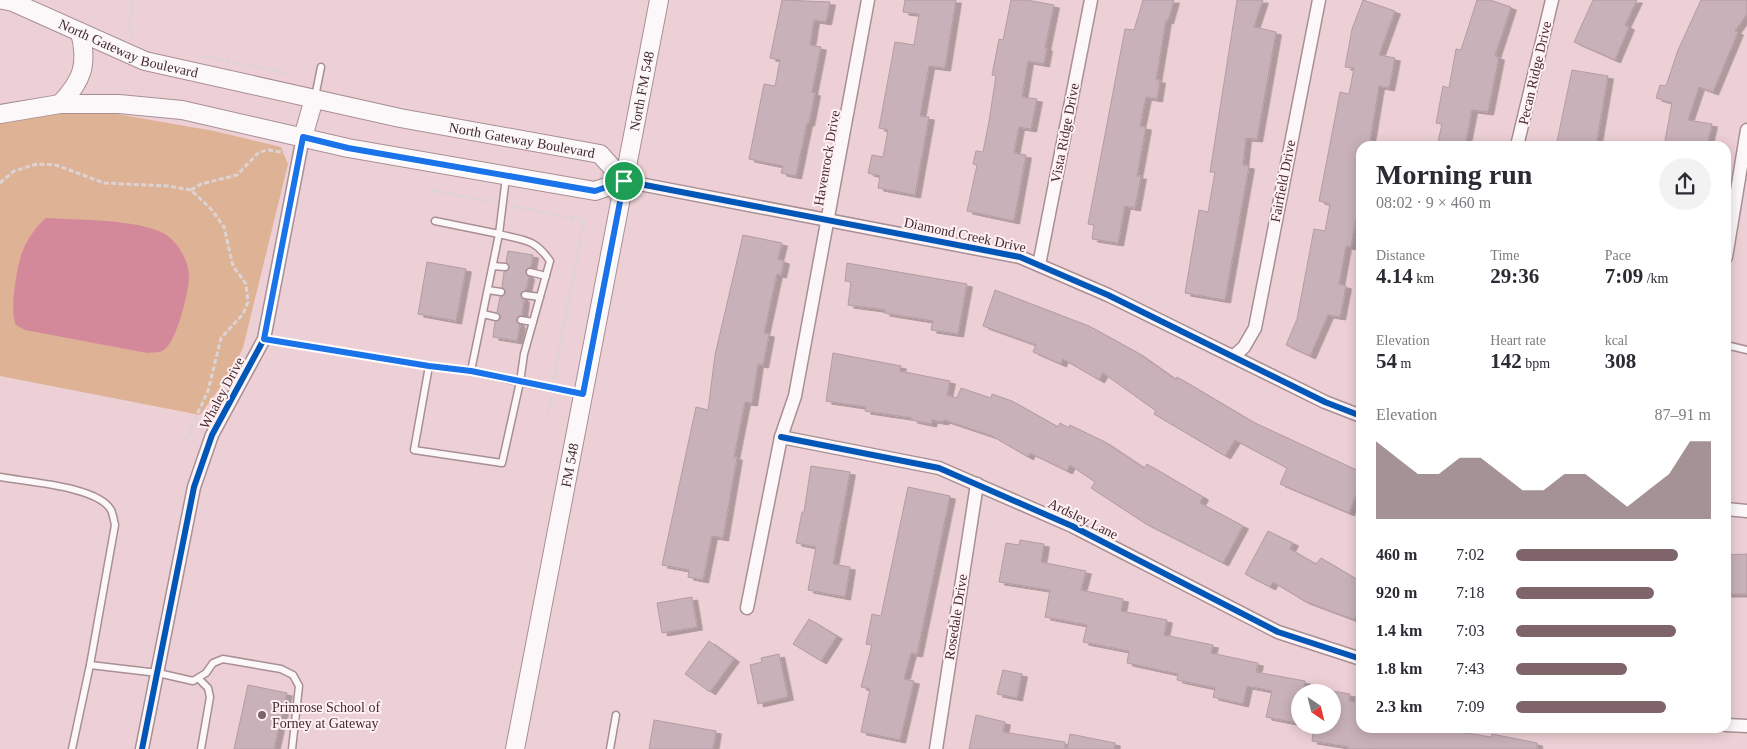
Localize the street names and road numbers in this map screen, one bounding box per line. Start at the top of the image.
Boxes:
street label: North Gateway Boulevard [56,16,199,80]
street label: Pecan Ridge Drive [1516,20,1554,126]
street label: North FM 548 [626,50,657,132]
street label: Vista Ridge Drive [1048,82,1082,184]
street label: Havenrock Drive [811,109,843,207]
street label: North Gateway Boulevard [448,119,596,160]
street label: Fairfield Drive [1268,139,1298,223]
street label: Diamond Creek Drive [903,215,1027,255]
street label: Whaley Drive [197,355,247,431]
street label: FM 548 [558,442,581,489]
street label: Ardsley Lane [1046,496,1120,542]
street label: Rosedale Drive [942,573,970,661]

